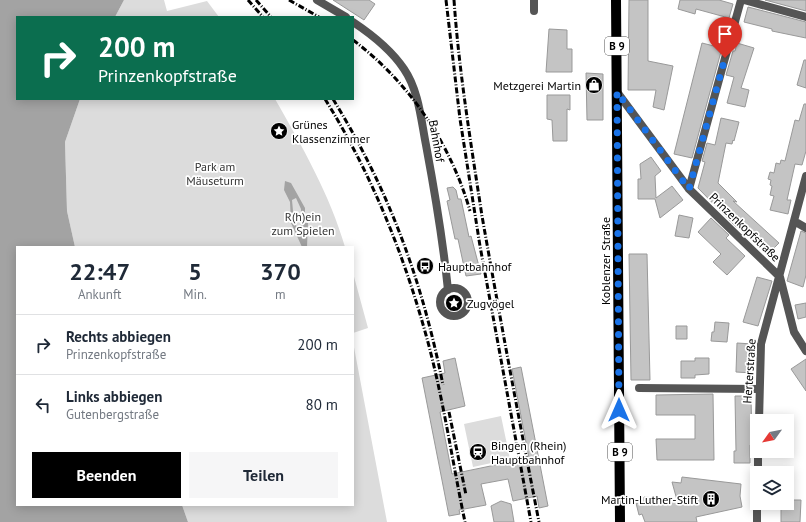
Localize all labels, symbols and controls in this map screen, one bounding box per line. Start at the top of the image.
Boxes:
pin [708,17,742,58]
icon: arrive [714,23,736,45]
text: 200 m [98,28,175,65]
icon: right [32,32,84,84]
road number: B 9 [605,37,629,55]
text: Prinzenkopfstraße [98,64,237,87]
shop icon: Metzgerei Martin [584,75,604,95]
place label: Metzgerei Martin [493,78,581,93]
place label: Grünes Klassenzimmer [292,117,370,146]
street label: Bahnhof [426,119,448,165]
place icon: Grünes Klassenzimmer [269,121,289,141]
park label: Park am Mäuseturm [186,159,244,188]
street label: Prinzenkopfstraße [707,189,783,265]
park label: R(h)ein zum Spielen [271,209,335,238]
street label: Koblenzer Straße [598,217,613,305]
text: 22:47 [69,256,130,287]
text: 5 [188,256,202,287]
text: 370 [260,256,301,287]
bus stop icon: Hauptbahnhof [415,256,435,276]
place label: Hauptbahnhof [438,259,512,274]
text: Ankunft [78,286,121,303]
text: Min. [183,286,207,303]
text: m [275,286,286,303]
place icon: Zugvögel [444,293,464,313]
place label: Zugvögel [467,296,515,311]
text: Rechts abbiegen [66,327,171,346]
icon: right [32,334,54,356]
text: 200 m [297,335,338,354]
street label: Herterstraße [739,338,759,404]
text: Prinzenkopfstraße [66,346,166,363]
text: Links abbiegen [66,387,162,406]
position arrow [598,389,640,431]
icon: left [32,394,54,416]
text: 80 m [305,395,338,414]
text: Gutenbergstraße [66,406,159,423]
north arrow [750,414,794,458]
map controls [750,414,794,510]
place label: Bingen (Rhein) Hauptbahnhof [491,438,566,467]
station icon: Bingen (Rhein) Hauptbahnhof [468,442,488,462]
road number: B 9 [608,443,632,461]
button: Beenden [32,452,181,498]
button: Teilen [189,452,338,498]
button: layers [750,466,794,510]
building icon: Martin-Luther-Stift [701,489,721,509]
place label: Martin-Luther-Stift [601,492,698,507]

